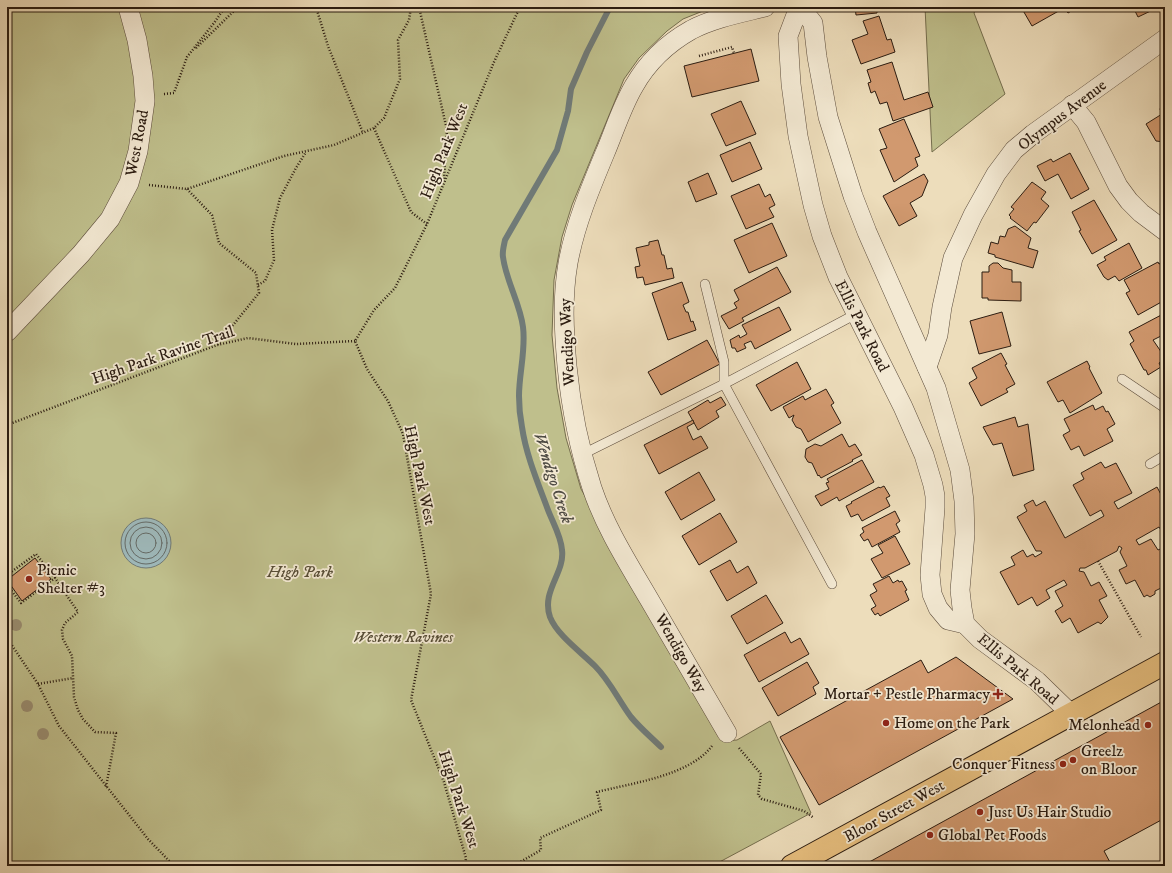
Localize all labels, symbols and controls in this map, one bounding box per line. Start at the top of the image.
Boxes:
street label: Olympus Avenue [1014,75,1111,155]
street label: High Park West [416,100,472,202]
street label: West Road [121,108,153,179]
street label: Ellis Park Road [830,277,894,375]
street label: Wendigo Way [555,297,579,387]
street label: High Park Ravine Trail [89,321,237,389]
street label: High Park West [400,423,440,527]
water label: Wendigo Creek [528,430,578,527]
place label: Picnic Shelter #3 [37,560,105,598]
park label: High Park [266,562,333,582]
marker: Picnic Shelter #3 [24,574,34,584]
street label: Wendigo Way [650,609,712,696]
park label: Western Ravines [353,627,454,647]
street label: Ellis Park Road [973,629,1063,709]
place label: Mortar + Pestle Pharmacy [823,684,990,704]
marker: Mortar + Pestle Pharmacy [993,689,1003,699]
place label: Home on the Park [894,713,1010,733]
place label: Melonhead [1068,715,1140,735]
marker: Home on the Park [881,718,891,728]
marker: Melonhead [1143,720,1153,730]
place label: Greelz on Bloor [1081,741,1137,779]
street label: High Park West [434,748,484,850]
place label: Conquer Fitness [952,754,1055,774]
marker: Greelz on Bloor [1068,755,1078,765]
marker: Conquer Fitness [1058,759,1068,769]
street label: Bloor Street West [840,775,948,847]
place label: Just Us Hair Studio [986,802,1112,822]
marker: Just Us Hair Studio [975,807,985,817]
place label: Global Pet Foods [938,825,1047,845]
marker: Global Pet Foods [925,830,935,840]

